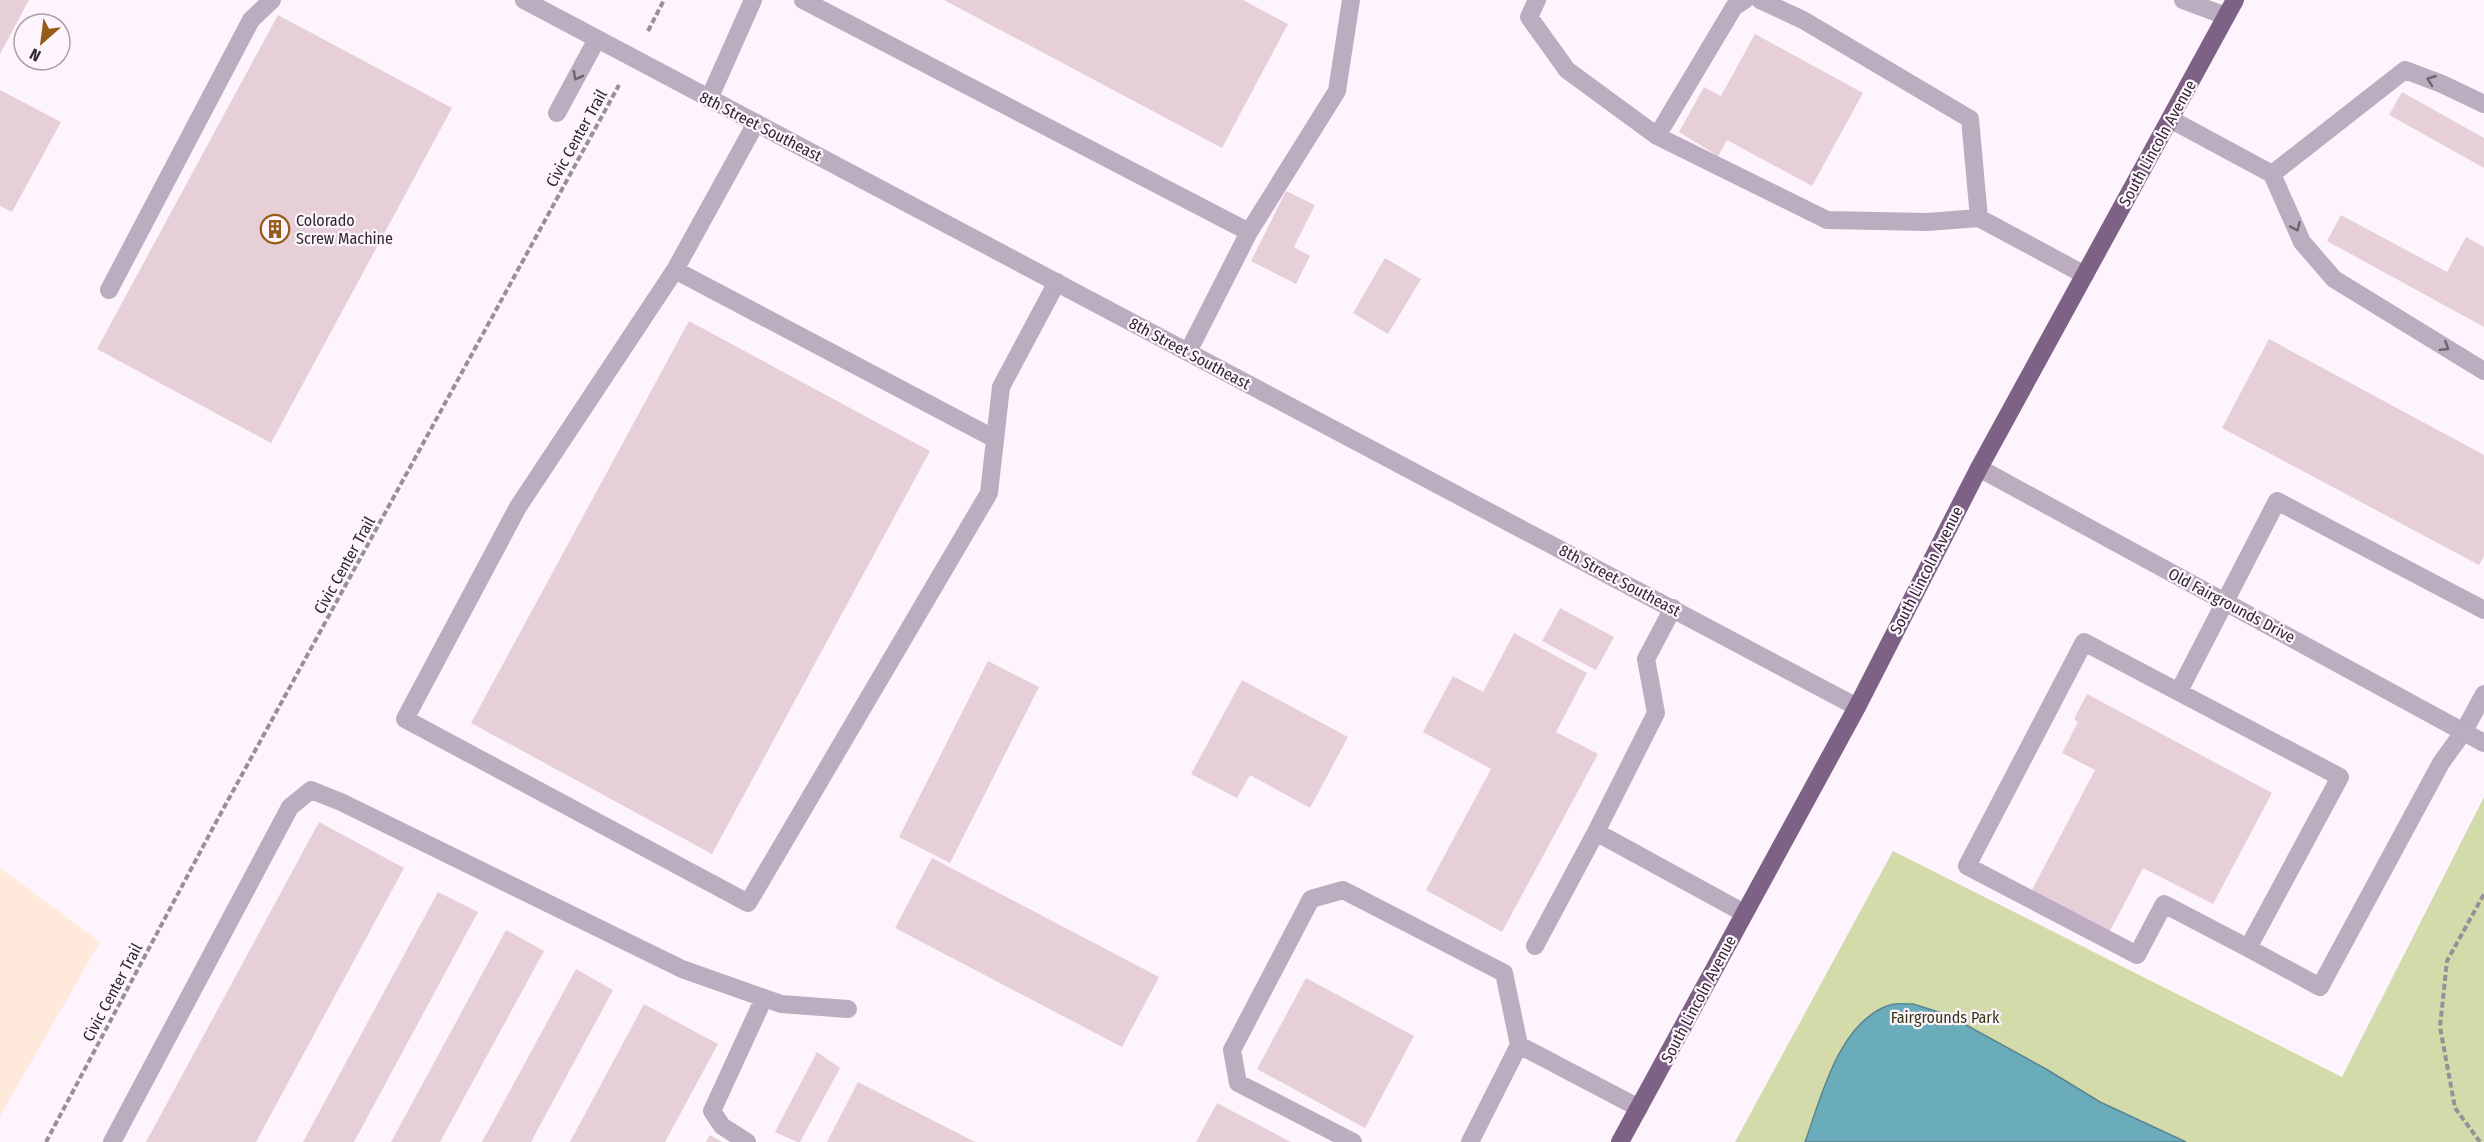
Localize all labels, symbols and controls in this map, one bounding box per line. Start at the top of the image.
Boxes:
north arrow [12,12,72,72]
text: N [26,44,44,65]
one-way arrow [573,70,584,80]
one-way arrow [2426,74,2437,87]
street label: South Lincoln Avenue [2115,77,2200,210]
street label: Civic Center Trail [542,86,611,190]
street label: 8th Street Southeast [697,87,826,166]
place label: Colorado Screw Machine [296,211,393,248]
building icon: Colorado Screw Machine [259,213,291,245]
one-way arrow [2289,221,2301,232]
street label: 8th Street Southeast [1126,313,1254,394]
one-way arrow [2439,340,2449,352]
street label: South Lincoln Avenue [1886,503,1967,637]
street label: Civic Center Trail [310,513,379,617]
street label: 8th Street Southeast [1556,540,1684,621]
street label: Old Fairgrounds Drive [2165,564,2298,647]
street label: South Lincoln Avenue [1657,932,1740,1066]
street label: Civic Center Trail [79,940,146,1045]
park label: Fairgrounds Park [1891,1008,2000,1027]

